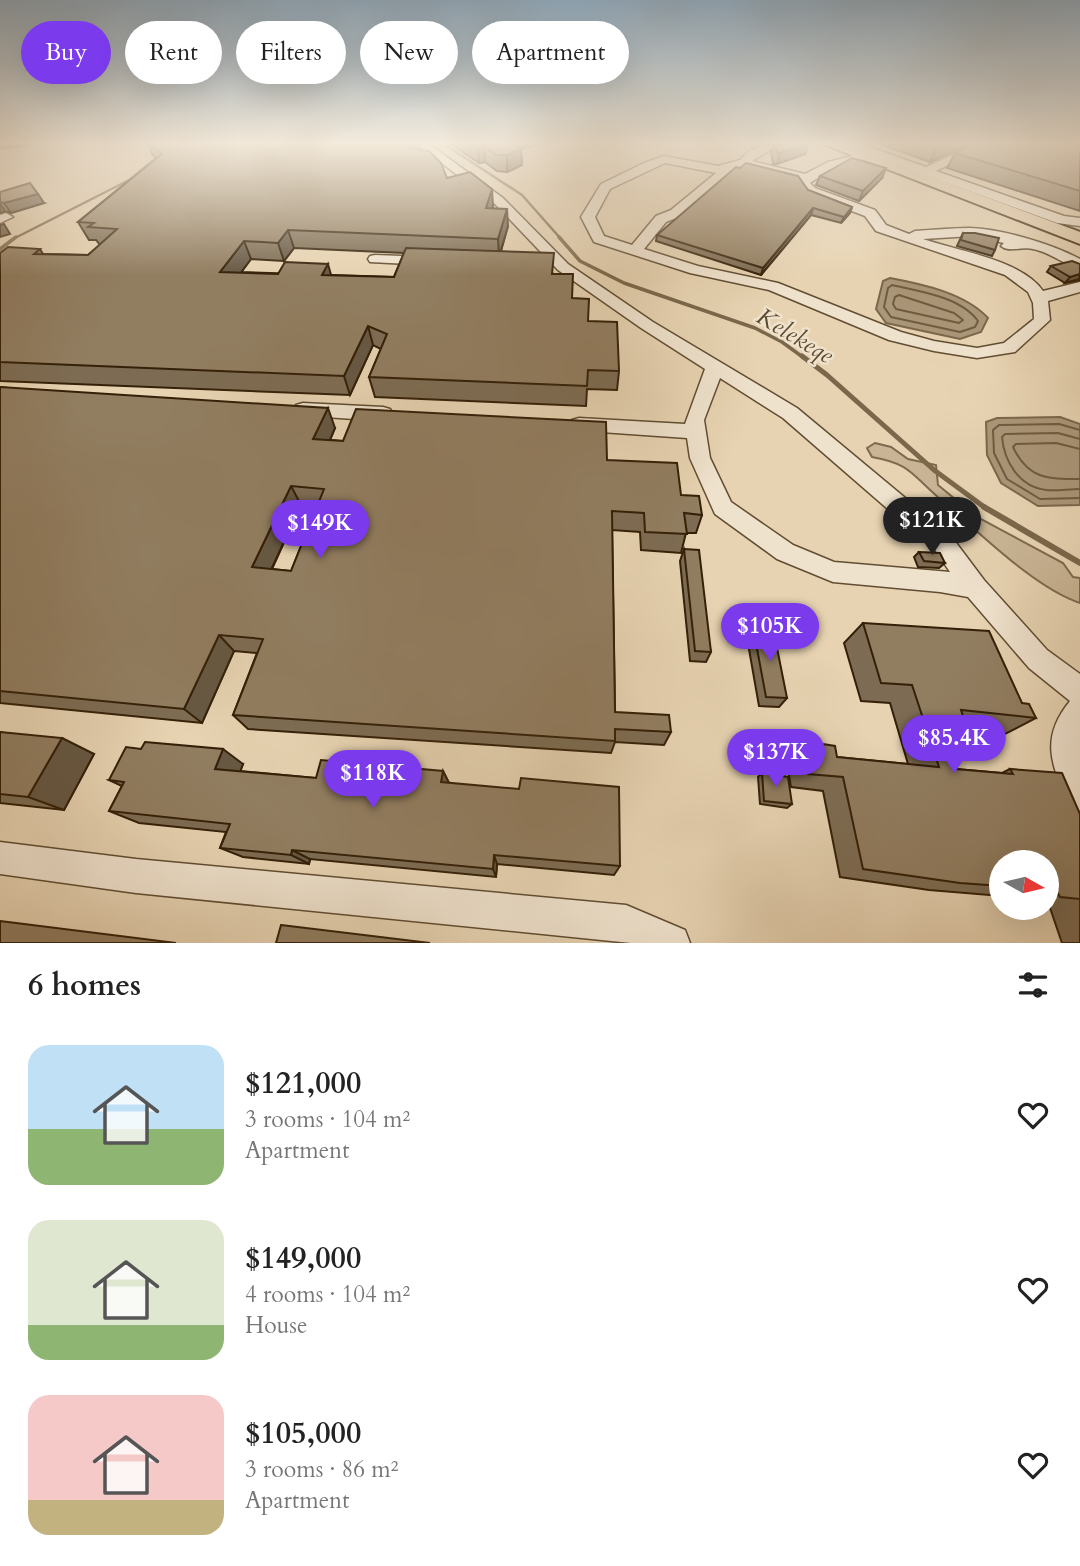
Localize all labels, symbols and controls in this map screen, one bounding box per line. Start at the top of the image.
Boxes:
chip: Buy [21,21,111,84]
chip: Rent [125,21,222,84]
chip: Filters [236,21,346,84]
chip: New [360,21,458,84]
chip: Apartment [472,21,629,84]
water label: Kelekeqe [750,300,840,372]
pin: $121K [883,498,981,557]
pin: $149K [271,500,369,560]
text: $121K [899,504,965,535]
text: $149K [287,507,353,538]
pin: $105K [721,604,819,663]
text: $105K [737,610,803,641]
pin: $85.4K [897,716,1011,775]
text: $85.4K [918,722,990,753]
pin: $137K [727,730,825,789]
text: $137K [743,736,809,767]
pin: $118K [324,750,422,810]
text: $118K [340,757,406,788]
north arrow [989,850,1059,920]
map controls [989,850,1059,920]
text: 6 homes [28,965,141,1006]
icon: filters [1014,966,1052,1004]
text: $121,000 [245,1063,361,1104]
icon: home [84,1073,168,1157]
icon: heart [1014,1096,1052,1134]
text: 3 rooms · 104 m² [245,1104,410,1135]
text: Apartment [245,1135,349,1166]
text: $149,000 [245,1238,361,1279]
icon: home [84,1248,168,1332]
icon: heart [1014,1271,1052,1309]
text: 4 rooms · 104 m² [245,1279,410,1310]
text: House [245,1310,307,1341]
text: $105,000 [245,1413,361,1454]
icon: home [84,1423,168,1507]
icon: heart [1014,1446,1052,1484]
text: 3 rooms · 86 m² [245,1454,398,1485]
text: Apartment [245,1485,349,1516]

